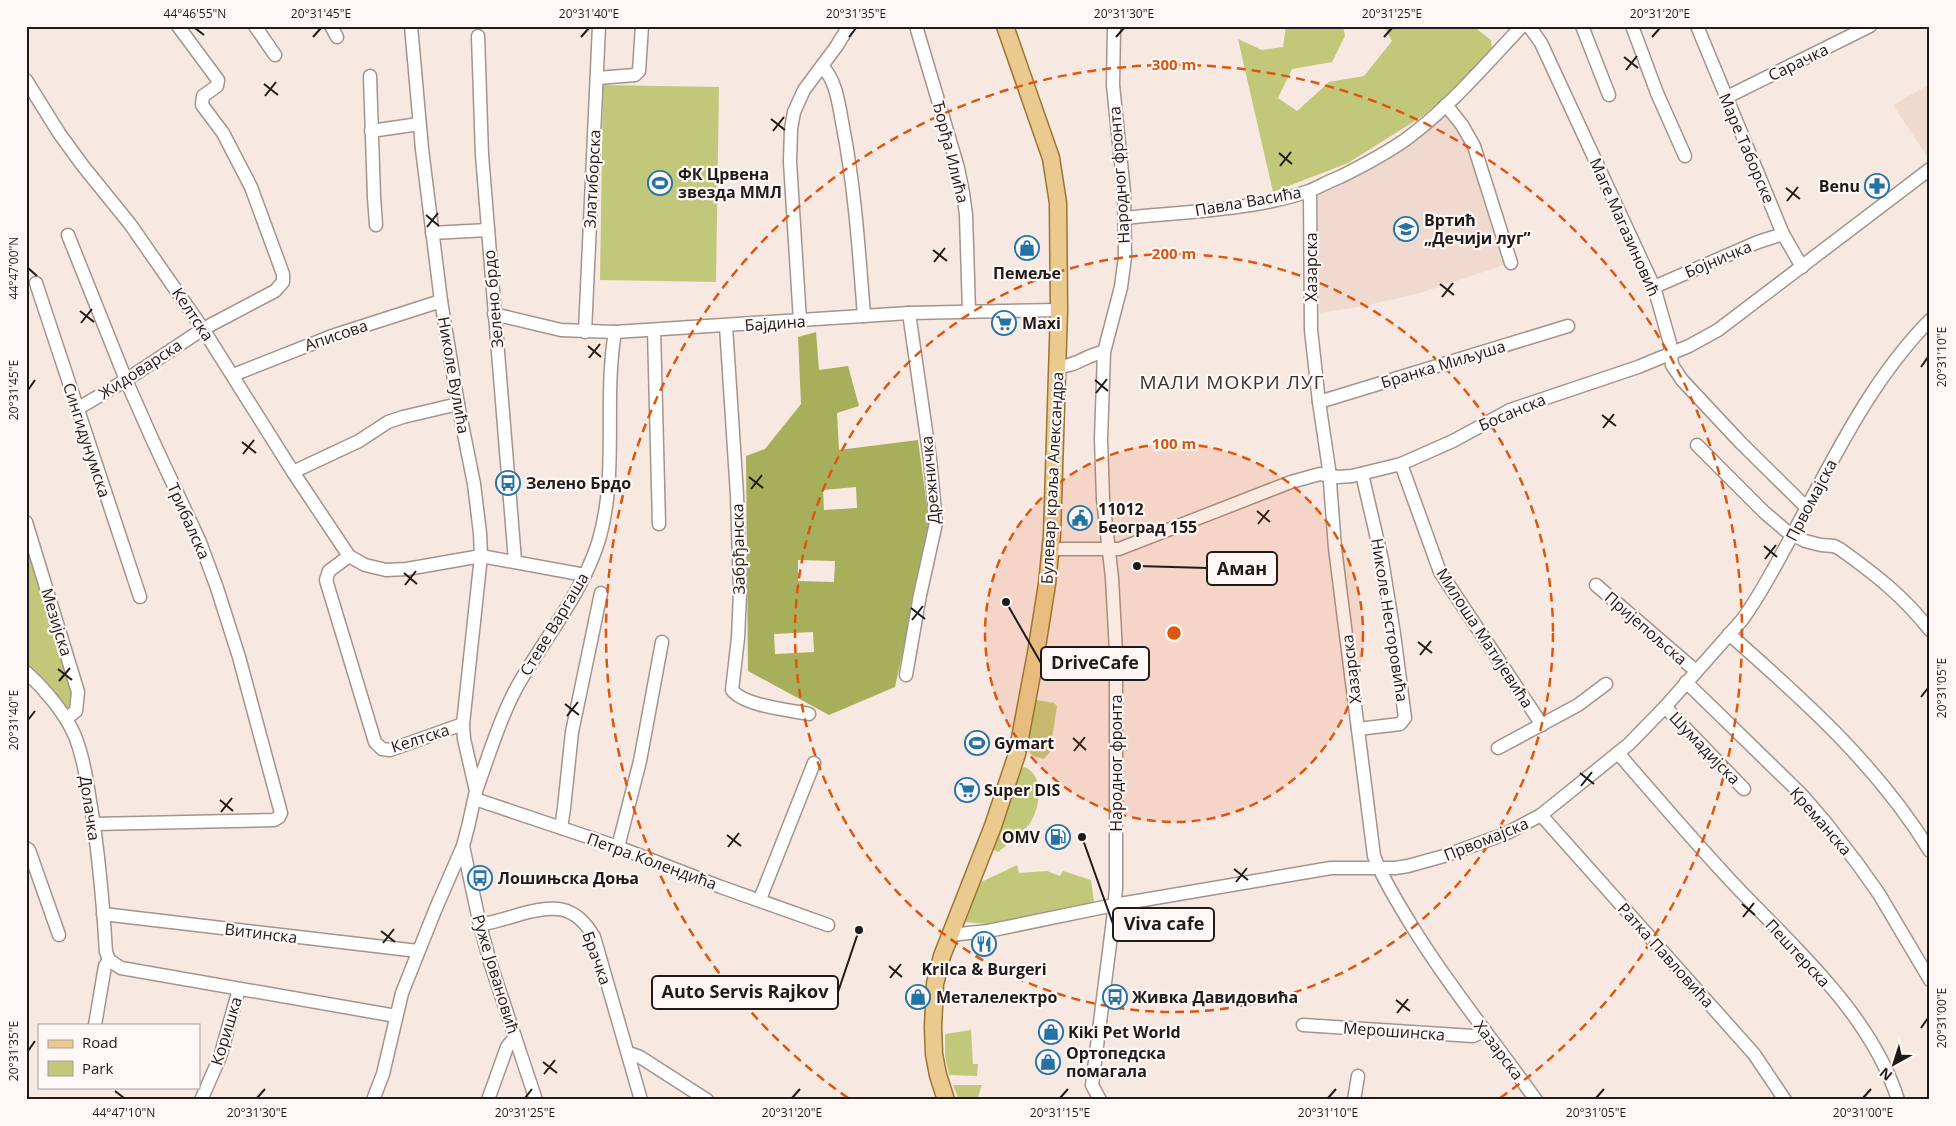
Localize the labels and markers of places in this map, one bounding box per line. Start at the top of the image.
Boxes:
place label: ФК Црвена звезда ММЛ [678,163,782,203]
sports icon: ФК Црвена звезда ММЛ [647,170,673,196]
pharmacy icon: Benu [1864,173,1890,199]
place label: Benu [1819,175,1860,197]
place label: Вртић „Дечији луг” [1424,209,1531,249]
school or university icon: Вртић „Дечији луг” [1393,216,1419,242]
shop icon: Пемеље [1014,235,1040,261]
place label: Пемеље [993,262,1061,284]
supermarket icon: Maxi [991,310,1017,336]
place label: Maxi [1022,312,1061,334]
bus stop icon: Зелено Брдо [495,470,521,496]
place label: Зелено Брдо [526,472,631,494]
place label: 11012 Београд 155 [1098,498,1197,538]
public building icon: 11012 Београд 155 [1067,505,1093,531]
callout: Аман [1207,552,1277,585]
centre of rings [1165,624,1183,642]
callout: DriveCafe [1041,647,1149,680]
sports icon: Gymart [964,730,990,756]
place label: Gymart [994,732,1054,754]
supermarket icon: Super DIS [954,777,980,803]
place label: Super DIS [984,779,1060,801]
fuel station icon: OMV [1045,824,1071,850]
place label: OMV [1002,826,1041,848]
bus stop icon: Лошињска Доња [467,865,493,891]
place label: Лошињска Доња [498,867,639,889]
callout: Viva cafe [1113,908,1214,941]
restaurant icon: Krilca & Burgeri [971,931,997,957]
place label: Krilca & Burgeri [921,958,1047,980]
callout: Auto Servis Rajkov [652,976,838,1009]
shop icon: Металелектро [905,984,931,1010]
bus stop icon: Живка Давидовића [1102,984,1128,1010]
place label: Металелектро [936,986,1057,1008]
place label: Живка Давидовића [1132,986,1298,1008]
shop icon: Kiki Pet World [1038,1019,1064,1045]
place label: Kiki Pet World [1068,1021,1181,1043]
place label: Ортопедска помагала [1066,1042,1166,1082]
shop icon: Ортопедска помагала [1035,1049,1061,1075]

